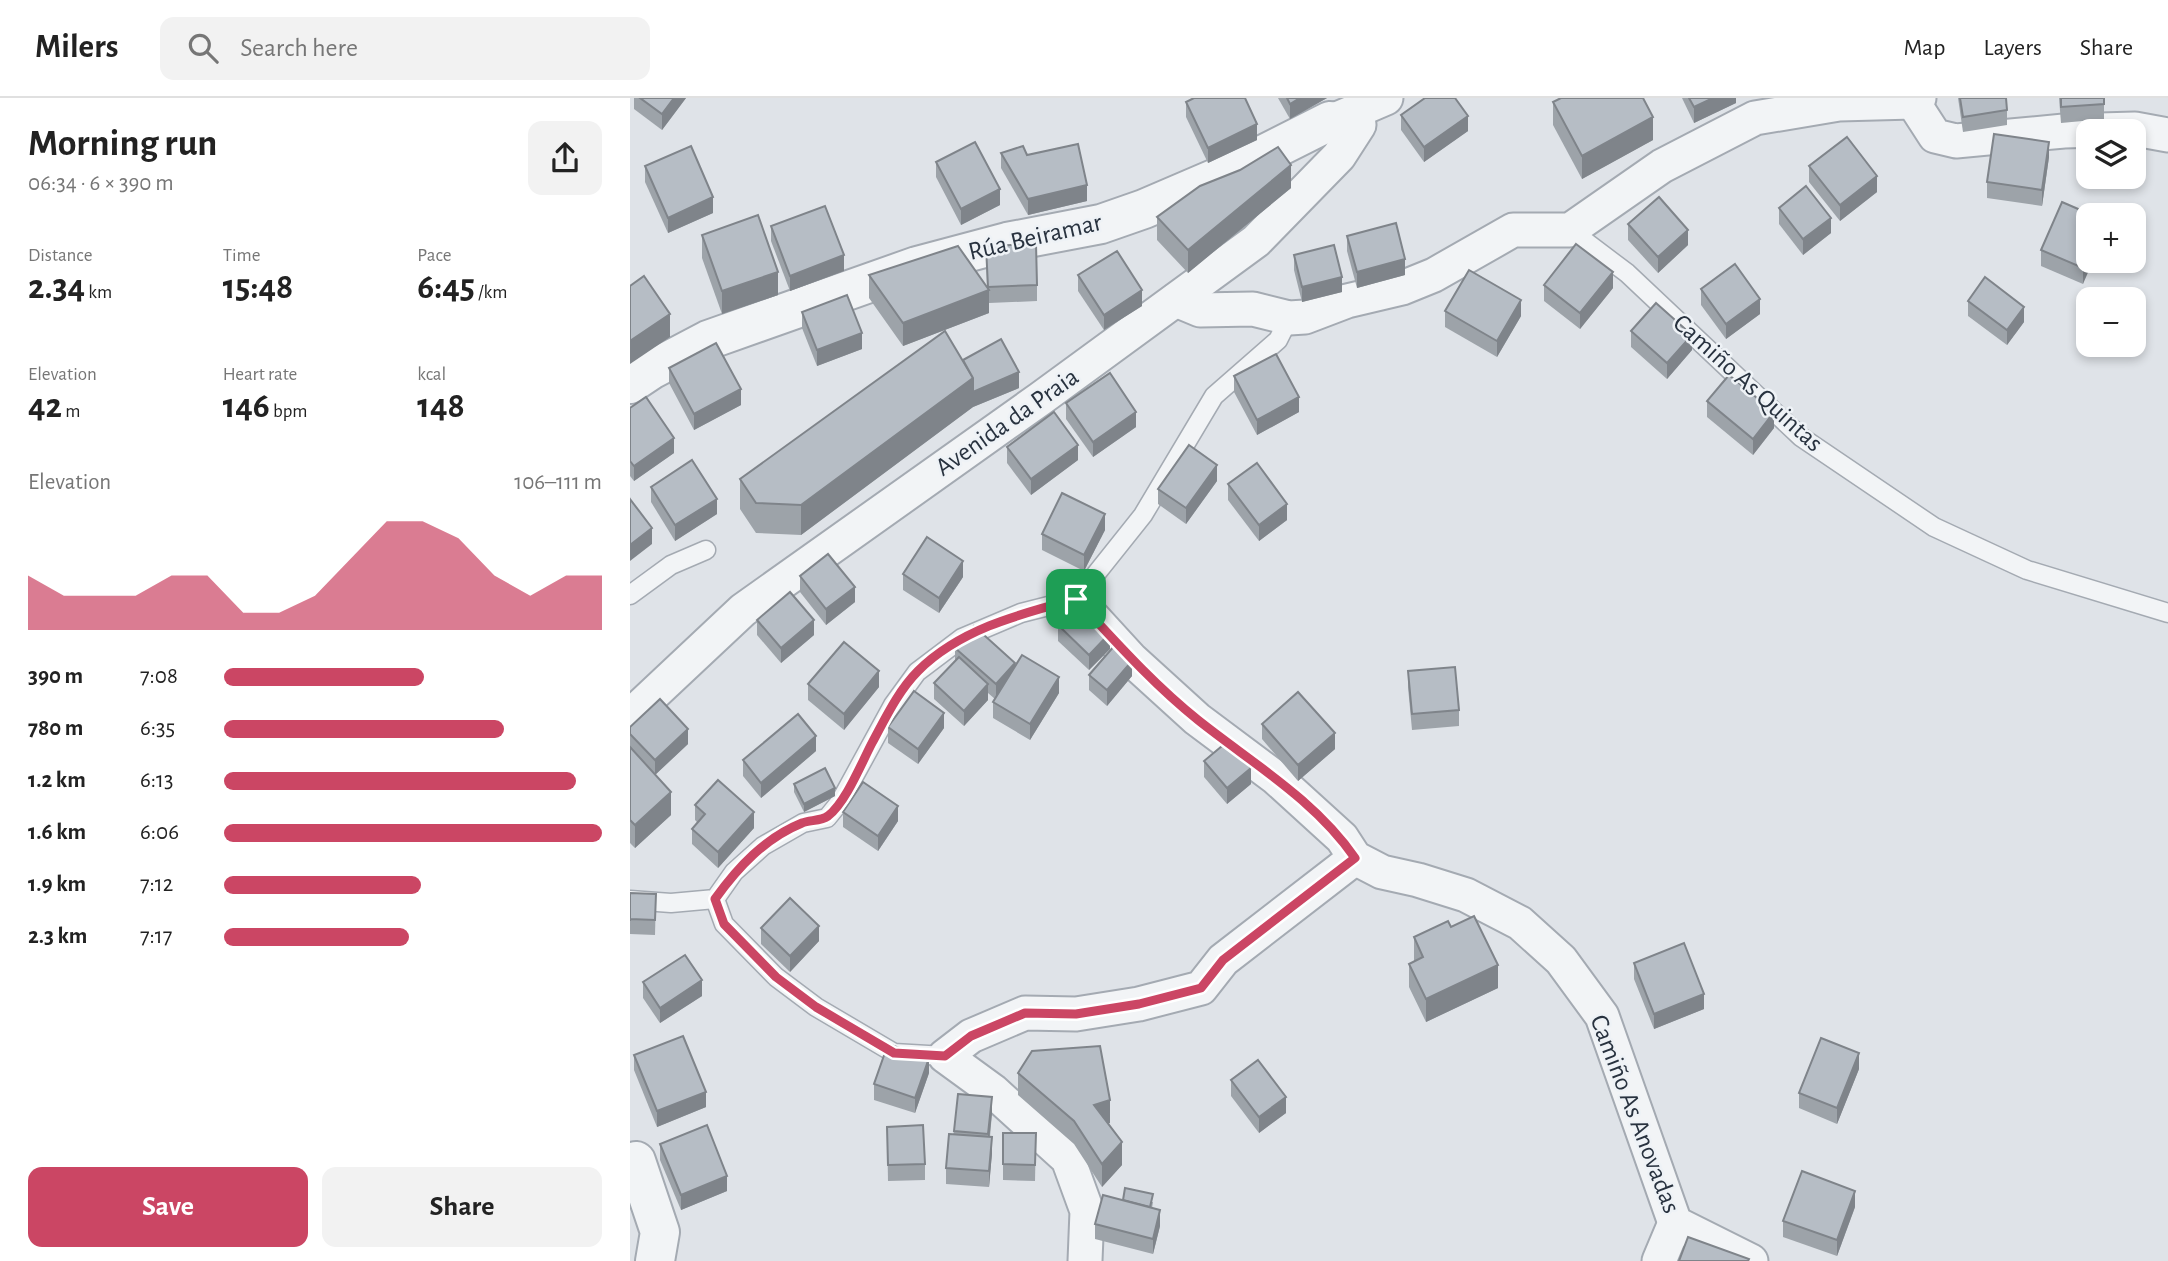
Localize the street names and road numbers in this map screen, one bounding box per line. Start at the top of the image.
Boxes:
street label: Rúa Beiramar [966,209,1105,265]
street label: Camiño As Quintas [1668,309,1828,457]
street label: Avenida da Praia [931,363,1083,481]
street label: Camiño As Anovadas [1585,1011,1685,1217]

